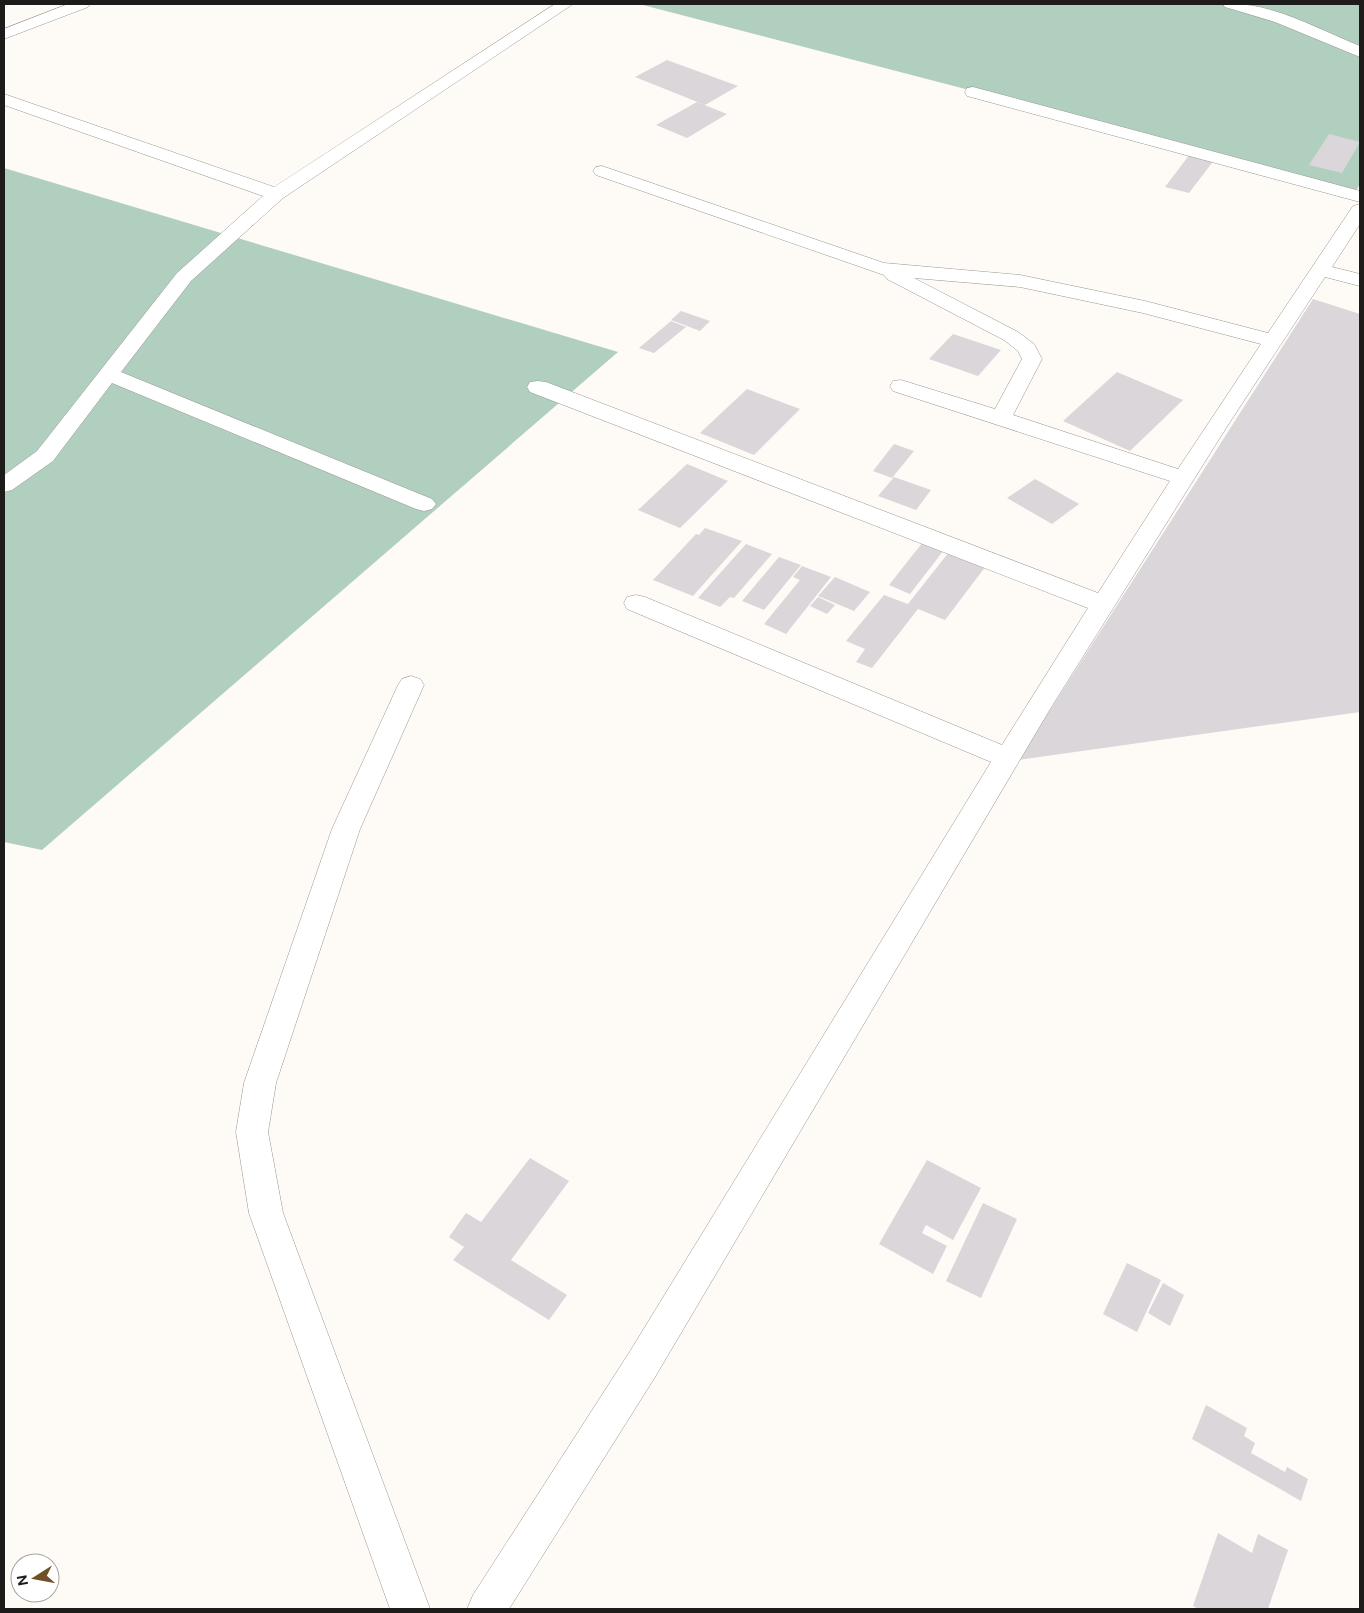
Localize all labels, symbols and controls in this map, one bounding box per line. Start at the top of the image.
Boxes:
north arrow [10,1553,60,1603]
text: N [13,1573,32,1587]

